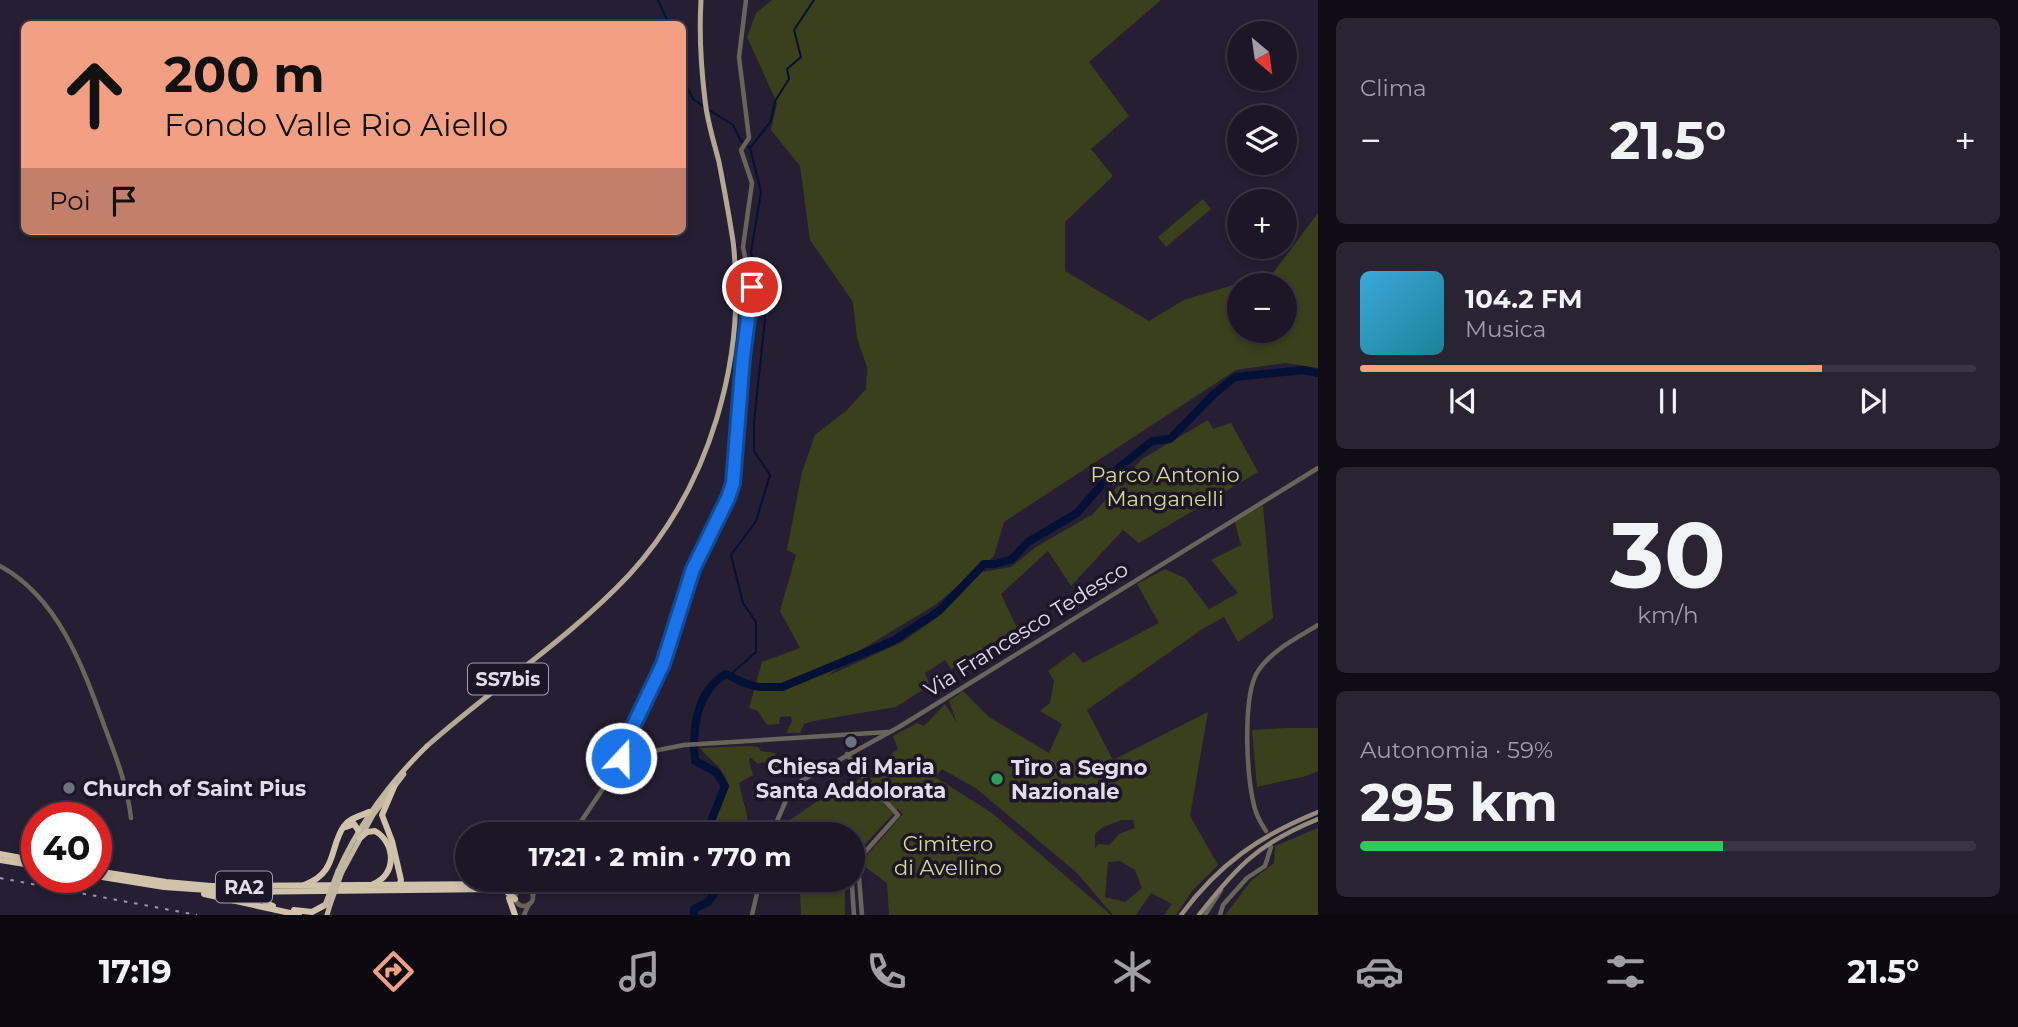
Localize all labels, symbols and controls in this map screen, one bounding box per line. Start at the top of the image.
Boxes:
north arrow [1227,21,1297,91]
map controls [1227,21,1297,343]
text: 200 m [164,45,325,104]
icon: ahead [49,49,140,140]
text: Clima [1360,74,1427,102]
text: Fondo Valle Rio Aiello [164,105,508,144]
button: layers [1227,105,1297,175]
text: 21.5° [1609,109,1727,172]
text: − [1360,117,1382,164]
text: + [1954,117,1976,164]
icon: arrive [105,182,143,220]
text: Poi [49,185,91,217]
button: + [1227,189,1297,259]
pin [722,257,782,317]
icon: arrive [733,268,771,306]
button: − [1227,273,1297,343]
text: 104.2 FM [1465,283,1583,315]
text: Musica [1465,315,1546,343]
icon: previous [1444,382,1482,420]
icon: pause [1649,382,1687,420]
icon: next [1854,382,1892,420]
park label: Parco Antonio Manganelli [1090,462,1240,511]
text: 30 [1610,500,1726,611]
street label: Via Francesco Tedesco [920,556,1132,702]
text: km/h [1637,601,1699,629]
road number: SS7bis [468,664,548,694]
position arrow [584,721,658,795]
marker: Chiesa di Maria Santa Addolorata [843,734,859,750]
text: Autonomia · 59% [1360,736,1553,764]
place label: Chiesa di Maria Santa Addolorata [756,754,946,803]
place label: Tiro a Segno Nazionale [1011,755,1148,804]
marker: Tiro a Segno Nazionale [989,771,1005,787]
text: 295 km [1360,771,1558,834]
place label: Church of Saint Pius [83,776,306,801]
marker: Church of Saint Pius [61,780,77,796]
speed limit sign: 40 [21,802,112,893]
park label: Cimitero di Avellino [894,831,1002,880]
text: 17:21 · 2 min · 770 m [528,841,792,873]
road number: RA2 [216,872,272,902]
icon: directions [369,947,418,996]
icon: music [615,947,664,996]
icon: phone [862,947,911,996]
icon: climate [1108,947,1157,996]
icon: car [1355,947,1404,996]
icon: filters [1601,947,1650,996]
text: 17:19 [99,952,172,991]
text: 21.5° [1847,952,1919,991]

